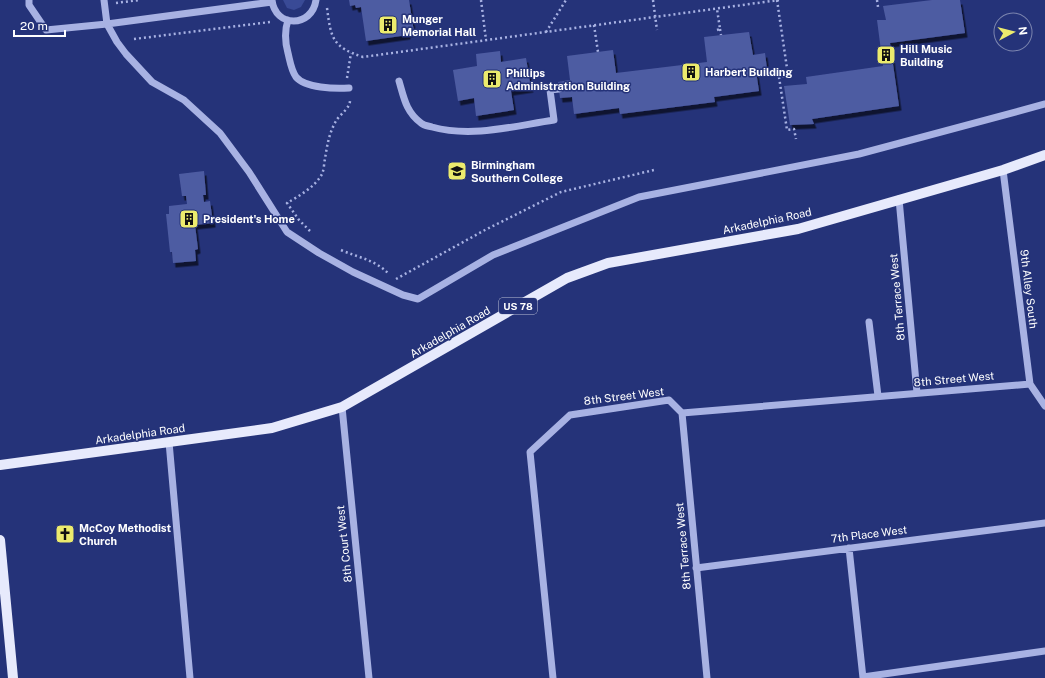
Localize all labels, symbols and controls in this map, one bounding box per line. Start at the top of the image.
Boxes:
scale bar [14,12,65,38]
north arrow [993,12,1033,52]
place label: Munger Memorial Hall [402,13,476,38]
building icon: Munger Memorial Hall [377,14,399,36]
text: 20 m [20,19,48,33]
text: N [1016,26,1029,36]
place label: Hill Music Building [900,43,952,68]
building icon: Hill Music Building [875,44,897,66]
building icon: Harbert Building [680,61,702,83]
place label: Harbert Building [705,66,792,78]
place label: Phillips Administration Building [506,67,630,92]
building icon: Phillips Administration Building [481,68,503,90]
place label: Birmingham Southern College [471,159,563,184]
school or university icon: Birmingham Southern College [446,160,468,182]
street label: Arkadelphia Road [721,206,813,236]
building icon: President's Home [178,208,200,230]
place label: President's Home [203,213,295,225]
street label: 9th Alley South [1018,249,1040,329]
street label: 8th Terrace West [887,253,907,341]
road number: US 78 [499,298,537,314]
street label: Arkadelphia Road [408,304,492,360]
street label: 8th Street West [913,369,995,389]
street label: 8th Street West [583,385,665,407]
street label: Arkadelphia Road [94,422,186,446]
street label: 8th Terrace West [673,502,693,590]
street label: 8th Court West [334,505,354,583]
place label: McCoy Methodist Church [79,522,172,547]
church icon: McCoy Methodist Church [54,523,76,545]
street label: 7th Place West [830,523,908,545]

